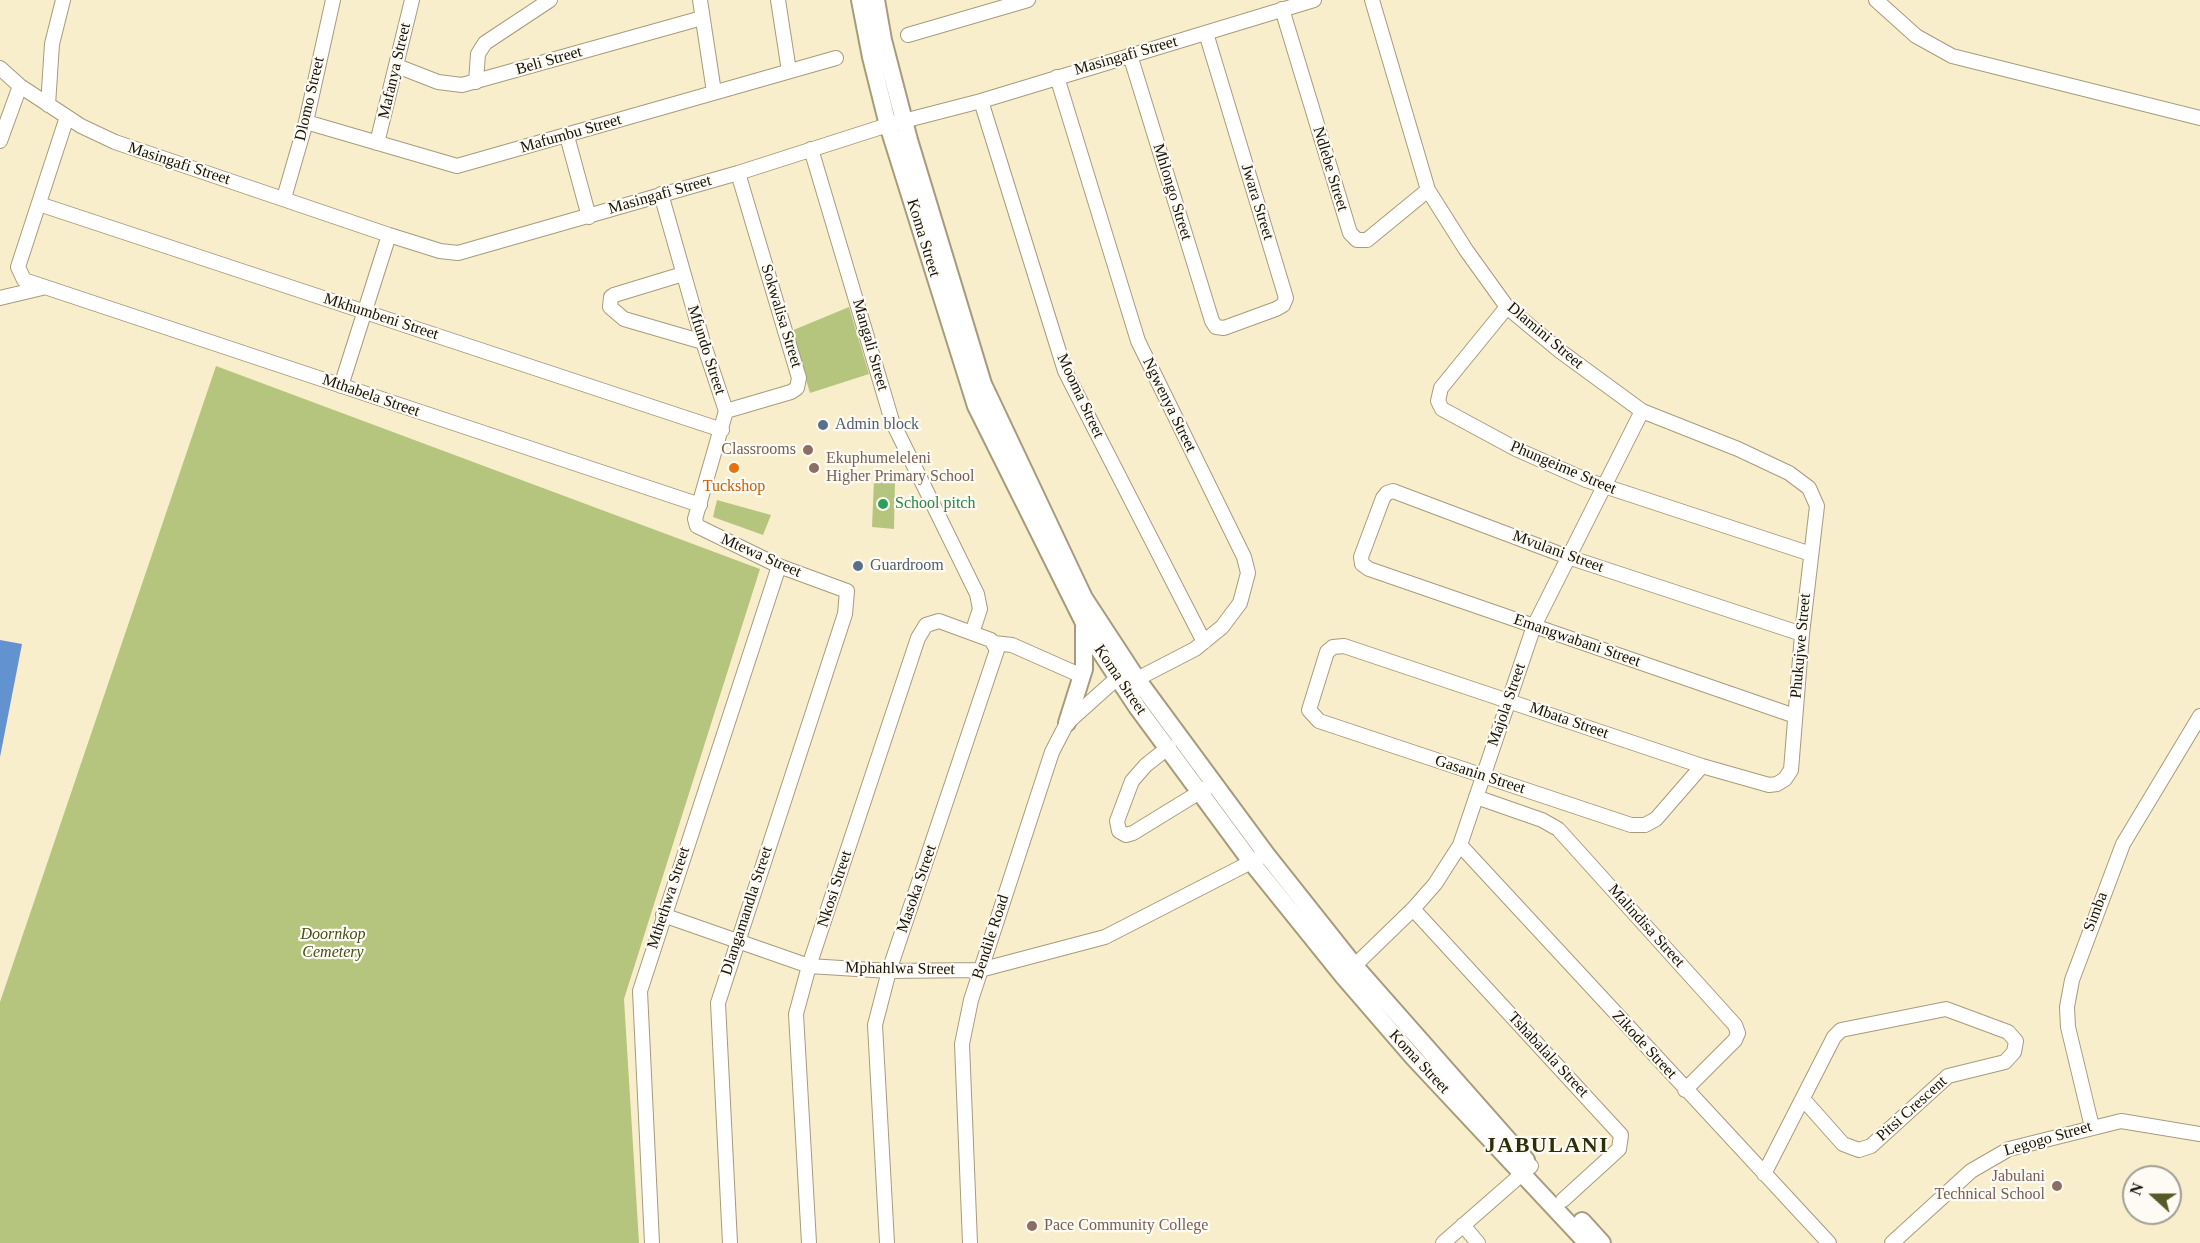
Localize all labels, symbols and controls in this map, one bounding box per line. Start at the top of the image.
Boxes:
street label: Mafanya Street [375,21,415,121]
street label: Masingafi Street [1072,32,1180,80]
street label: Beli Street [514,42,584,80]
street label: Dlomo Street [291,55,329,143]
street label: Mafumbu Street [518,110,624,158]
street label: Ndlebe Street [1308,124,1352,214]
street label: Masingafi Street [126,138,232,190]
street label: Mhlongo Street [1148,141,1196,243]
street label: Jwara Street [1236,162,1278,242]
street label: Masingafi Street [606,171,714,219]
street label: Koma Street [902,197,944,279]
street label: Sokwalisa Street [756,262,806,370]
street label: Mkhumbeni Street [321,289,441,345]
street label: Mangali Street [848,297,892,393]
street label: Dlamini Street [1503,299,1587,373]
street label: Mfundo Street [683,303,729,397]
street label: Mooma Street [1052,351,1108,441]
street label: Ngwenya Street [1138,355,1200,455]
street label: Mthabela Street [320,370,422,422]
place label: Admin block [835,415,919,435]
marker: Admin block [816,418,830,432]
street label: Phungeime Street [1507,437,1619,499]
place label: Classrooms [721,440,796,460]
marker: Classrooms [801,443,815,457]
place label: Ekuphumeleleni Higher Primary School [826,449,974,487]
marker: Tuckshop [727,461,741,475]
marker: Ekuphumeleleni Higher Primary School [807,461,821,475]
place label: Tuckshop [703,477,765,497]
place label: School pitch [895,494,975,514]
marker: School pitch [876,497,890,511]
street label: Mvulani Street [1510,527,1606,577]
street label: Mtewa Street [718,530,804,582]
place label: Guardroom [870,556,944,576]
marker: Guardroom [851,559,865,573]
street label: Phukujwe Street [1787,593,1815,699]
street label: Emangwabani Street [1511,610,1643,672]
street label: Koma Street [1090,641,1150,719]
street label: Majola Street [1484,661,1530,749]
street label: Mbata Street [1527,699,1611,743]
street label: Gasanin Street [1432,751,1528,799]
street label: Masoka Street [893,842,941,936]
street label: Dlangamandla Street [717,844,777,978]
street label: Mthethwa Street [643,845,695,951]
street label: Nkosi Street [814,848,856,930]
street label: Malindisa Street [1604,880,1688,972]
street label: Simba [2080,889,2112,935]
street label: Bendile Road [968,892,1014,982]
park label: Doornkop Cemetery [301,925,365,963]
street label: Mphahlwa Street [845,958,955,980]
street label: Zikode Street [1607,1007,1681,1083]
street label: Tshabalala Street [1504,1008,1592,1102]
street label: Koma Street [1385,1026,1453,1098]
street label: Pitsi Crescent [1873,1072,1951,1146]
street label: Legogo Street [2002,1117,2094,1161]
district label: JABULANI [1485,1133,1609,1159]
north arrow [2122,1165,2182,1225]
place label: Jabulani Technical School [1935,1167,2045,1205]
marker: Jabulani Technical School [2050,1179,2064,1193]
text: N [2127,1181,2147,1198]
place label: Pace Community College [1044,1216,1208,1236]
marker: Pace Community College [1025,1219,1039,1233]

